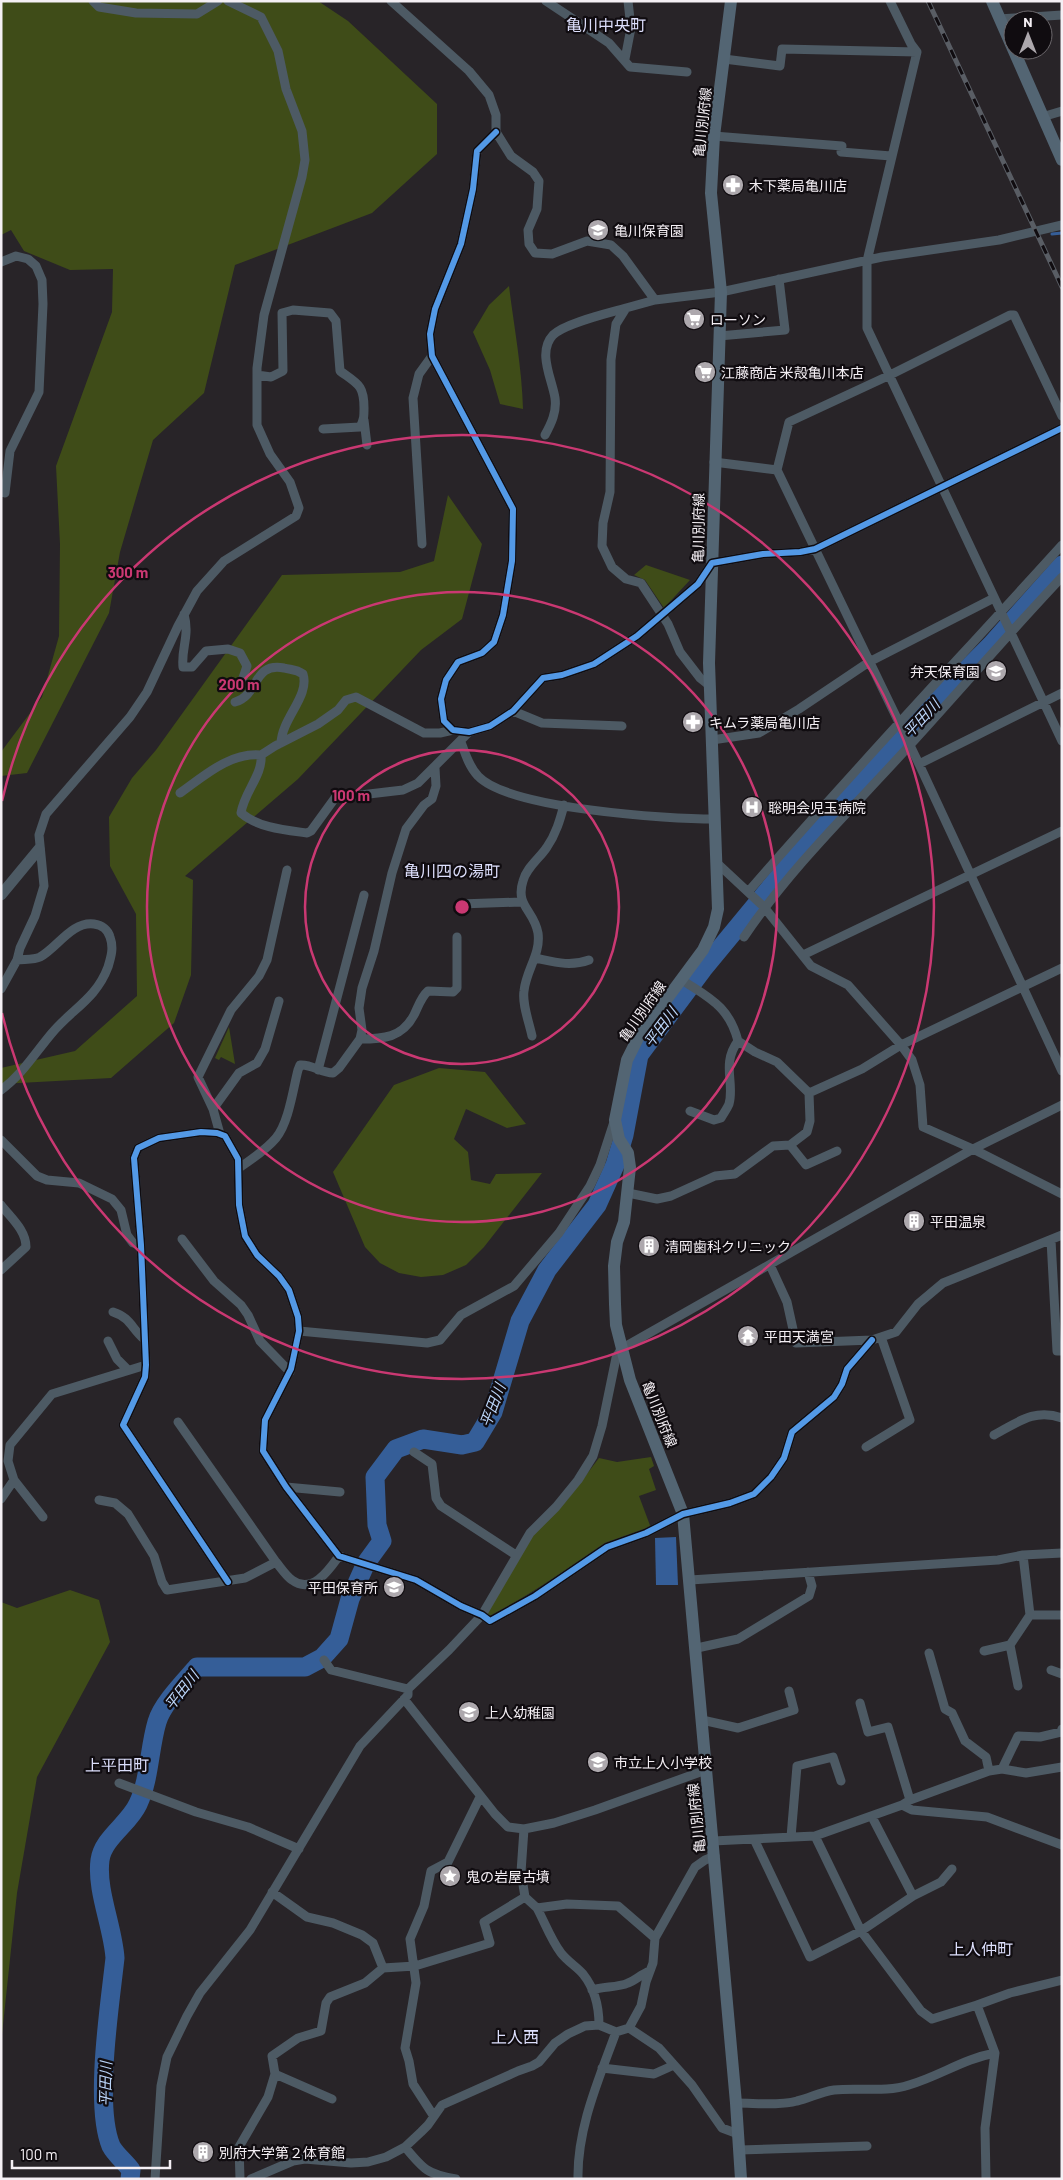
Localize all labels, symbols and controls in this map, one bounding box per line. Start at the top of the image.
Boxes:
north arrow [1003,10,1053,60]
text: N [1023,13,1033,30]
district label: 亀川中央町 [566,15,646,34]
street label: 亀川別府線 [690,86,714,158]
pharmacy icon: 木下薬局亀川店 [721,173,745,197]
place label: 木下薬局亀川店 [749,177,847,194]
school or university icon: 亀川保育園 [586,218,610,242]
place label: 亀川保育園 [614,222,684,239]
supermarket icon: ローソン [682,307,706,331]
place label: ローソン [710,311,766,328]
supermarket icon: 江藤商店 米殻亀川本店 [693,360,717,384]
place label: 江藤商店 米殻亀川本店 [721,364,864,381]
street label: 亀川別府線 [689,493,707,563]
text: 300 m [108,563,148,581]
school or university icon: 弁天保育園 [984,659,1008,683]
place label: 弁天保育園 [910,663,980,680]
text: 200 m [218,675,260,693]
water label: 平田川 [899,694,944,741]
pharmacy icon: キムラ薬局亀川店 [681,710,705,734]
place label: キムラ薬局亀川店 [709,714,820,731]
text: 100 m [332,786,370,804]
hospital icon: 聡明会児玉病院 [740,795,764,819]
place label: 聡明会児玉病院 [768,799,866,816]
district label: 亀川四の湯町 [404,861,500,880]
centre of rings [453,898,471,916]
street label: 亀川別府線 [615,977,669,1045]
water label: 平田川 [639,1002,682,1050]
building icon: 平田温泉 [902,1209,926,1233]
place label: 平田温泉 [930,1213,986,1230]
building icon: 清岡歯科クリニック [637,1234,661,1258]
place label: 清岡歯科クリニック [665,1238,791,1255]
temple icon: 平田天満宮 [736,1324,760,1348]
place label: 平田天満宮 [764,1328,834,1345]
street label: 亀川別府線 [639,1378,681,1450]
water label: 平田川 [476,1379,509,1429]
school or university icon: 平田保育所 [382,1575,406,1599]
place label: 平田保育所 [308,1579,378,1596]
water label: 平田川 [160,1665,203,1713]
school or university icon: 上人幼稚園 [457,1700,481,1724]
place label: 上人幼稚園 [485,1704,555,1721]
school or university icon: 市立上人小学校 [586,1750,610,1774]
place label: 市立上人小学校 [614,1754,712,1771]
district label: 上平田町 [85,1755,149,1774]
street label: 亀川別府線 [684,1782,708,1854]
place icon: 鬼の岩屋古墳 [438,1864,462,1888]
place label: 鬼の岩屋古墳 [466,1868,550,1885]
district label: 上人仲町 [949,1939,1013,1958]
district label: 上人西 [491,2027,539,2046]
water label: 平田川 [96,2059,114,2107]
scale bar [12,2138,170,2170]
building icon: 別府大学第２体育館 [191,2140,215,2164]
place label: 別府大学第２体育館 [219,2144,345,2161]
text: 100 m [20,2145,58,2163]

